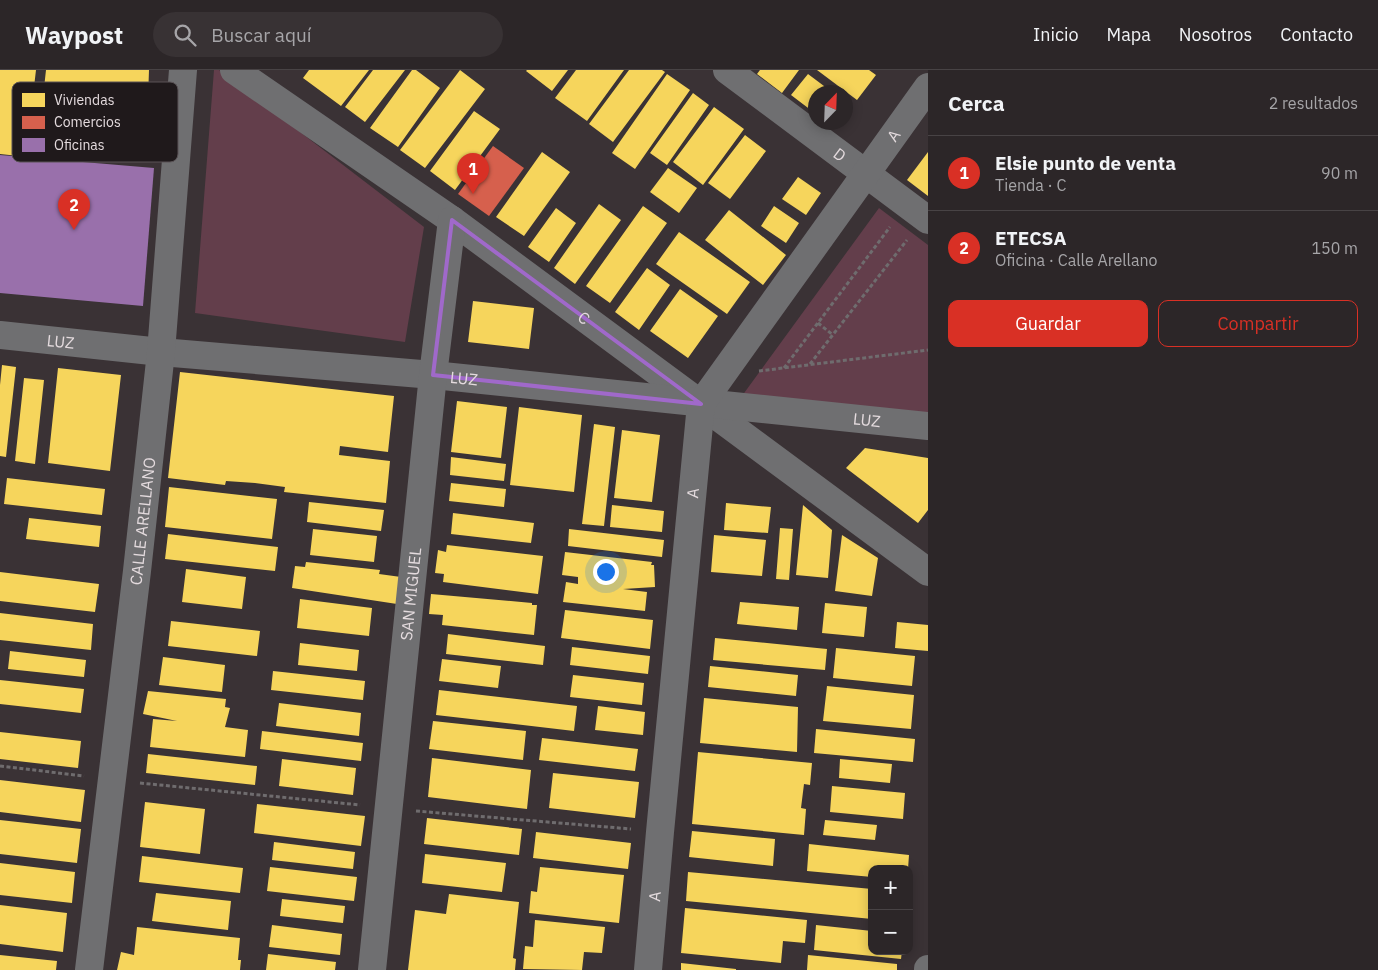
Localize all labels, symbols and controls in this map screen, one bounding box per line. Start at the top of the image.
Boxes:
search box [153,12,503,57]
text: Waypost [25,19,123,51]
icon: search [171,21,199,49]
text: Buscar aquí [211,23,311,47]
text: Inicio [1033,23,1079,46]
text: Mapa [1107,23,1151,46]
text: Nosotros [1179,23,1252,46]
text: Contacto [1280,23,1353,46]
legend [12,82,178,162]
north arrow [808,85,853,130]
text: Cerca [948,89,1005,117]
text: Viviendas [54,91,115,109]
text: 2 resultados [1269,93,1358,113]
text: Comercios [54,113,121,131]
street label: A [882,125,905,145]
text: Oficinas [54,136,105,154]
street label: D [830,143,850,166]
text: Elsie punto de venta [995,151,1176,175]
pin: 1 [457,153,489,194]
text: 1 [959,163,969,183]
text: 90 m [1321,163,1358,183]
text: Tienda · C [995,175,1067,195]
pin: 2 [58,189,90,230]
text: ETECSA [995,226,1066,250]
text: 2 [959,238,969,258]
text: 150 m [1311,238,1358,258]
text: Oficina · Calle Arellano [995,250,1158,270]
button: Guardar [948,300,1148,347]
button: Compartir [1158,300,1358,347]
street label: C [574,307,594,329]
street label: LUZ [46,330,75,353]
street label: LUZ [449,367,479,390]
street label: LUZ [852,408,882,431]
street label: CALLE ARELLANO [125,456,159,586]
street label: A [682,487,703,499]
street label: SAN MIGUEL [396,546,425,641]
your location [593,559,619,585]
map controls [868,865,913,955]
button: + [868,865,913,910]
street label: A [644,890,665,902]
button: − [868,910,913,955]

